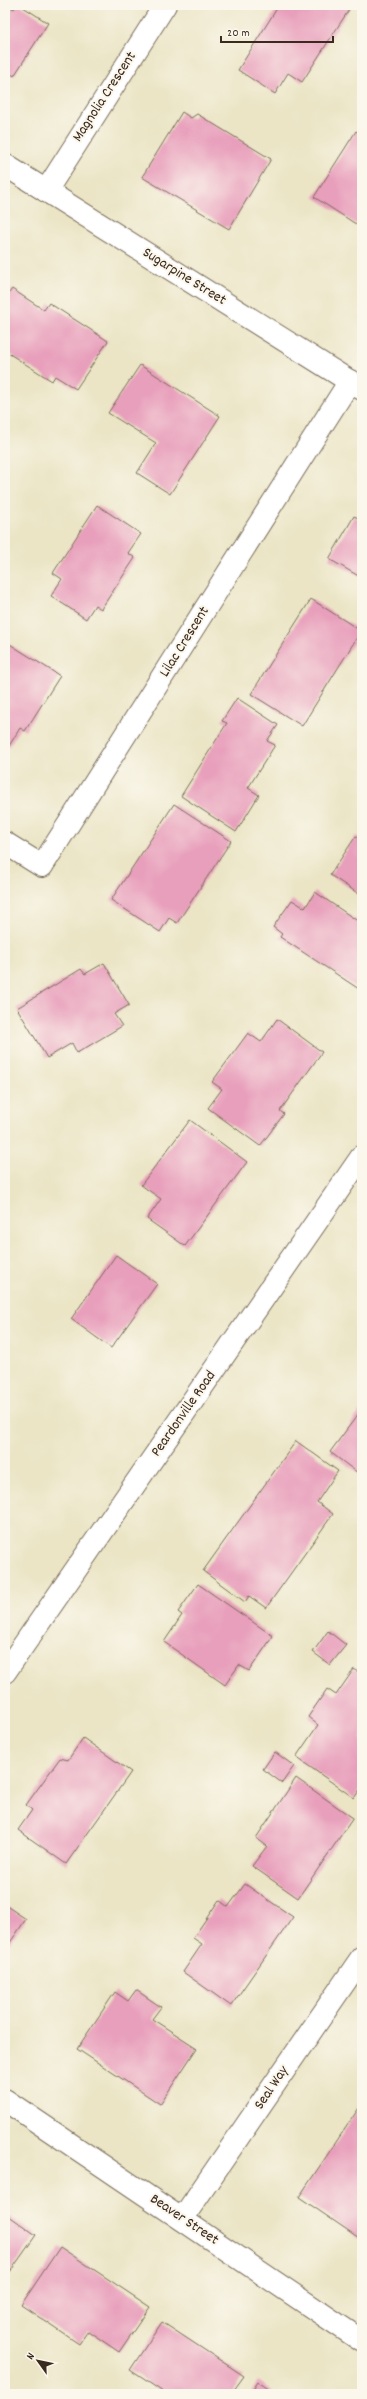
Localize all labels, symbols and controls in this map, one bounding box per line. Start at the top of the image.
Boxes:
scale bar [221,18,333,44]
text: 20 m [227,25,250,42]
street label: Magnolia Crescent [68,47,143,147]
street label: Sugarpine Street [138,242,231,312]
street label: Lilac Crescent [154,602,216,682]
street label: Peardonville Road [146,1366,222,1462]
street label: Seal Way [249,2061,295,2114]
street label: Beaver Street [145,2189,223,2251]
north arrow [18,2341,58,2381]
text: N [23,2350,40,2363]

